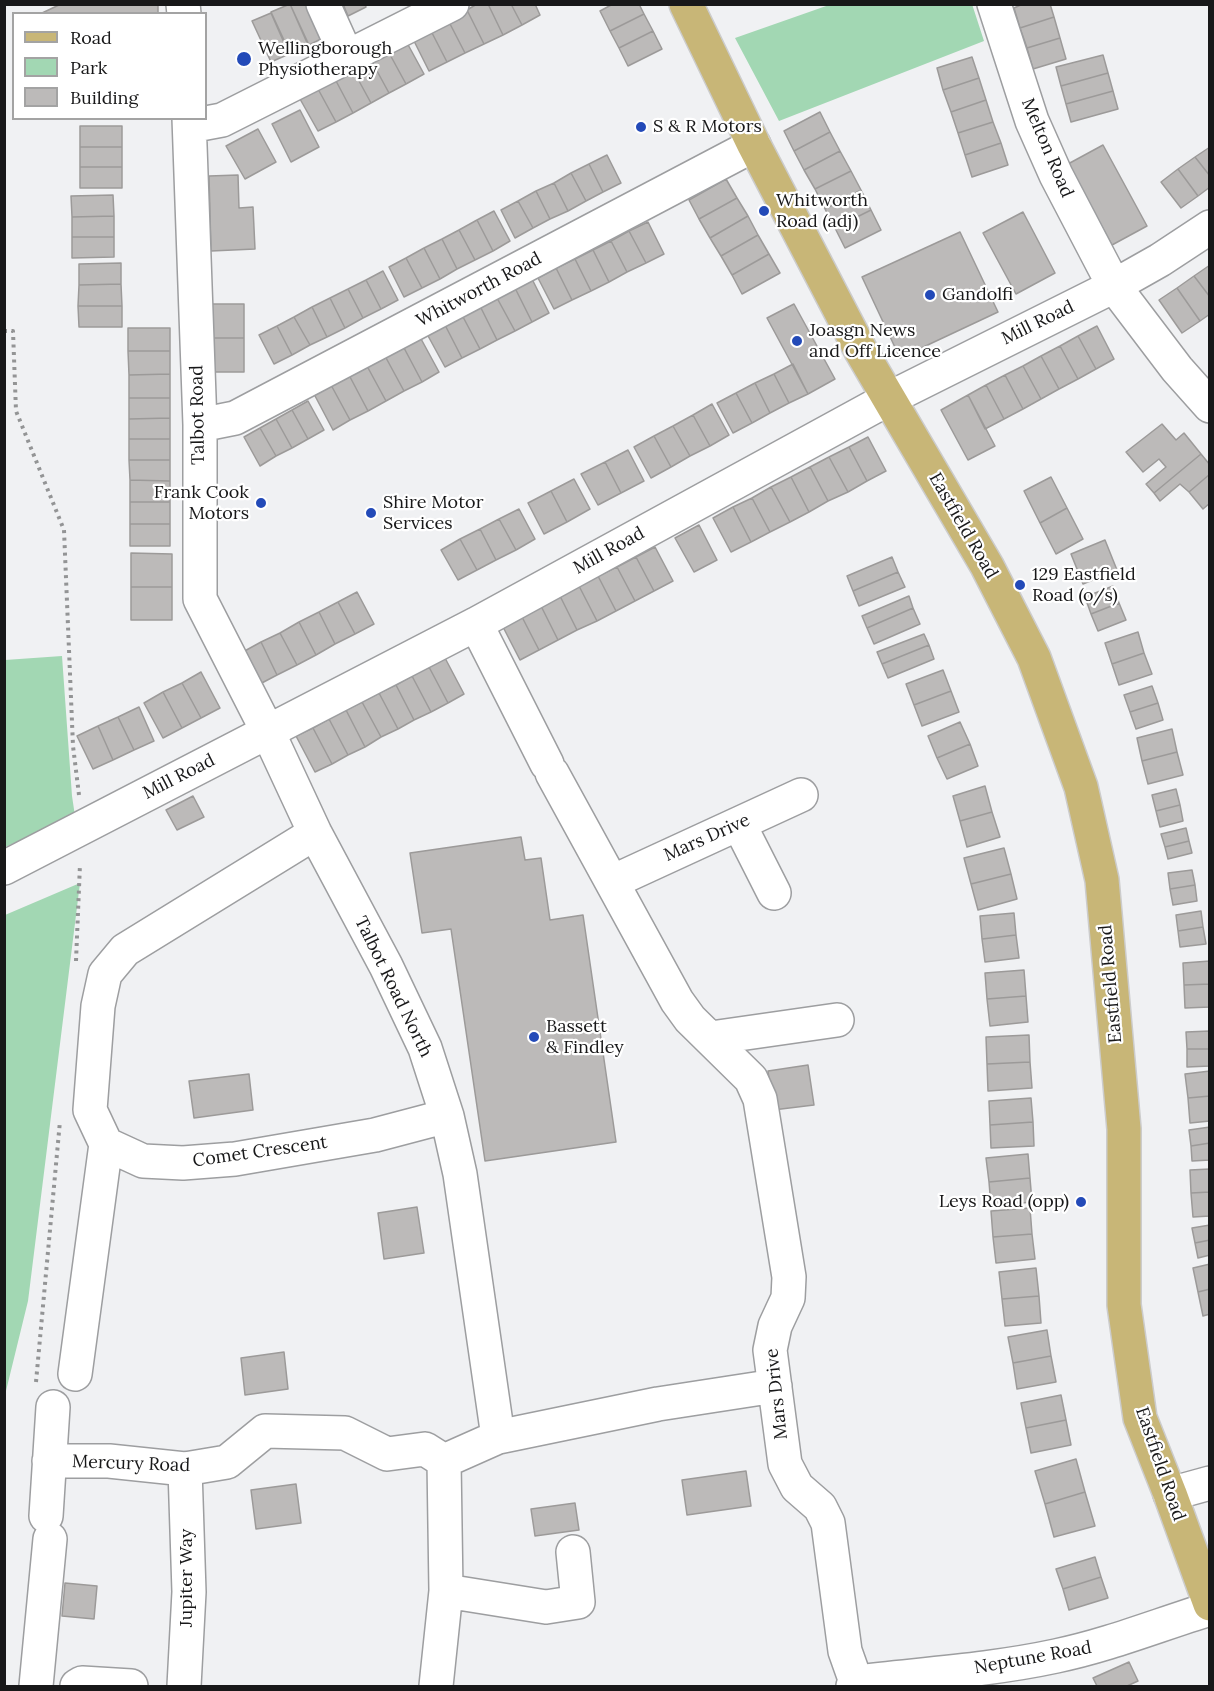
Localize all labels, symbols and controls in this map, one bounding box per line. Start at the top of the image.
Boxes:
legend [12,12,207,120]
text: Road [70,26,112,49]
place label: Wellingborough Physiotherapy [258,38,392,80]
marker: Wellingborough Physiotherapy [235,50,253,68]
text: Park [70,56,107,79]
text: Building [70,86,138,109]
street label: Melton Road [1016,95,1078,201]
place label: S & R Motors [653,116,762,138]
marker: S & R Motors [634,120,648,134]
place label: Whitworth Road (adj) [776,190,868,232]
marker: Whitworth Road (adj) [757,204,771,218]
street label: Whitworth Road [413,248,545,332]
place label: Gandolfi [942,284,1013,306]
marker: Gandolfi [923,288,937,302]
street label: Mill Road [998,296,1078,350]
place label: Joasgn News and Off Licence [809,320,941,362]
marker: Joasgn News and Off Licence [790,334,804,348]
street label: Talbot Road [186,365,210,465]
street label: Eastfield Road [924,469,1002,583]
place label: Frank Cook Motors [154,482,249,524]
place label: Shire Motor Services [383,492,483,534]
marker: Frank Cook Motors [254,496,268,510]
marker: Shire Motor Services [364,506,378,520]
street label: Mill Road [570,523,648,579]
place label: 129 Eastfield Road (o/s) [1032,564,1136,606]
marker: 129 Eastfield Road (o/s) [1013,578,1027,592]
street label: Mill Road [139,750,219,804]
street label: Mars Drive [661,809,753,867]
street label: Talbot Road North [349,913,437,1061]
street label: Eastfield Road [1095,924,1127,1044]
place label: Bassett & Findley [546,1016,624,1058]
marker: Bassett & Findley [527,1030,541,1044]
street label: Comet Crescent [191,1132,329,1172]
place label: Leys Road (opp) [939,1191,1069,1213]
marker: Leys Road (opp) [1074,1195,1088,1209]
street label: Mars Drive [761,1347,793,1441]
street label: Eastfield Road [1130,1404,1190,1524]
street label: Mercury Road [72,1451,190,1477]
street label: Jupiter Way [176,1529,198,1627]
street label: Neptune Road [973,1637,1093,1679]

